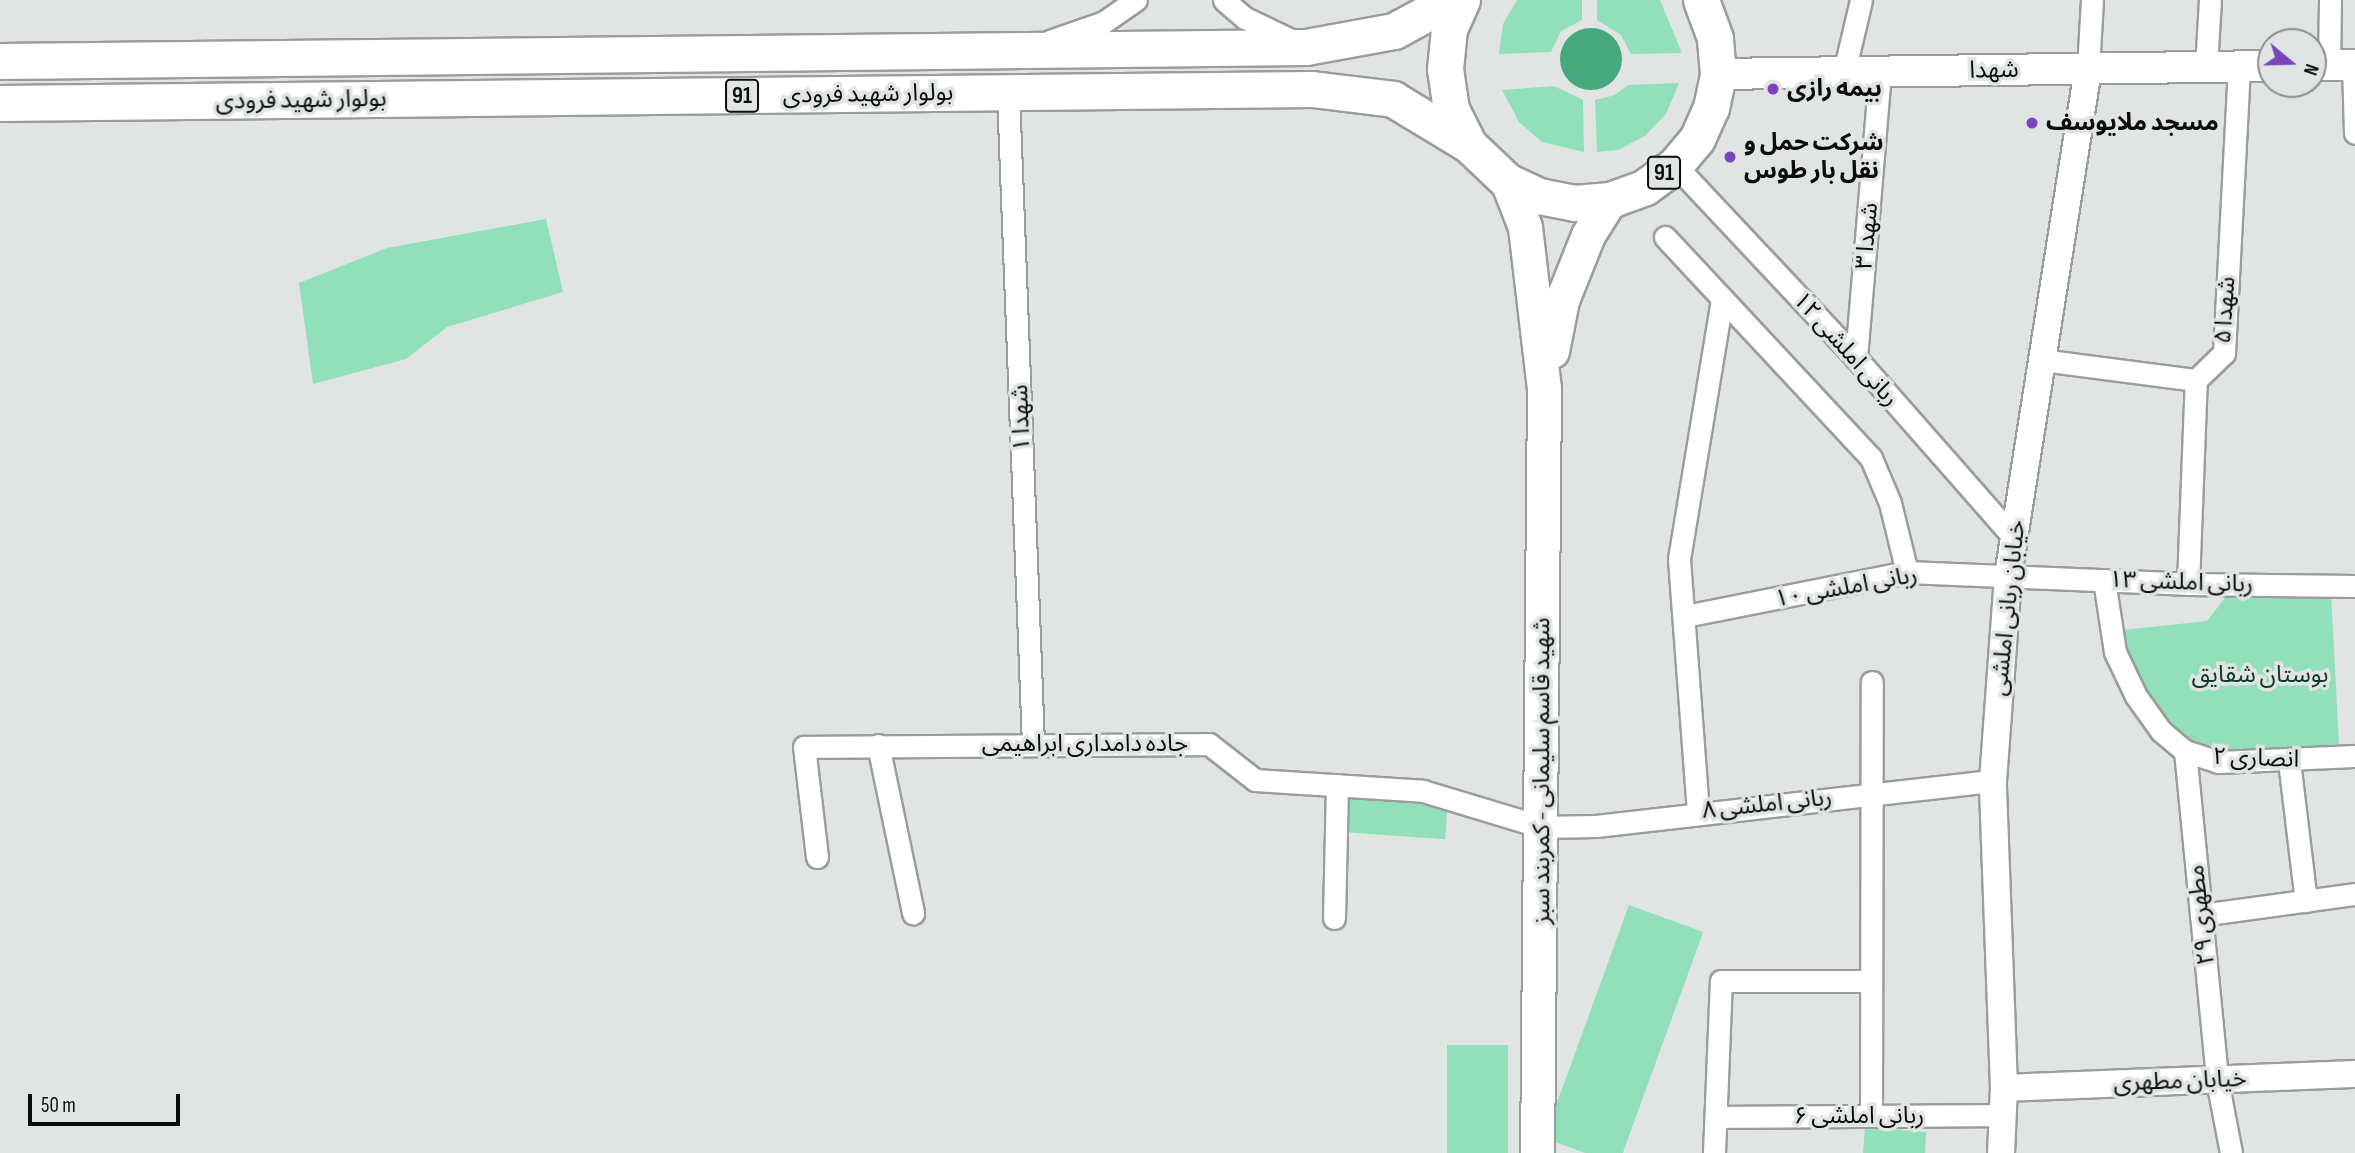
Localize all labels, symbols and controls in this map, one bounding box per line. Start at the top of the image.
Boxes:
north arrow [2257,28,2327,98]
street label: شهدا [1969,55,2019,85]
text: N [2298,61,2323,78]
place label: بیمه رازی [1787,75,1882,103]
road number: 91 [724,76,760,116]
street label: بولوار شهید فرودی [782,78,954,110]
marker: بیمه رازی [1765,81,1781,97]
street label: بولوار شهید فرودی [215,84,387,116]
place label: مسجد ملایوسف [2046,109,2219,137]
marker: مسجد ملایوسف [2024,115,2040,131]
place label: شرکت حمل و نقل بار طوس [1744,129,1883,185]
marker: شرکت حمل و نقل بار طوس [1722,149,1738,165]
road number: 91 [1646,154,1682,192]
street label: شهدا ۳ [1850,201,1884,271]
street label: شهدا ۵ [2208,276,2242,344]
street label: ربانی املشی ۱۲ [1787,286,1905,412]
street label: شهدا ۱ [1005,384,1037,452]
street label: خیابان ربانی املشی [1984,519,2032,697]
street label: ربانی املشی ۱۰ [1772,560,1920,614]
street label: ربانی املشی ۱۳ [2108,565,2254,599]
street label: شهید قاسم سلیمانی - کمربند سبز [1528,617,1556,925]
park label: بوستان شقایق [2191,661,2329,689]
street label: جاده دامداری ابراهیمی [982,730,1188,758]
street label: انصاری ۲ [2212,742,2300,774]
street label: ربانی املشی ۸ [1701,783,1833,825]
street label: مطهری ۲۹ [2181,863,2221,967]
street label: خیابان مطهری [2113,1064,2247,1098]
scale bar [32,1080,184,1124]
text: 50 m [41,1093,76,1118]
street label: ربانی املشی ۶ [1794,1102,1924,1130]

